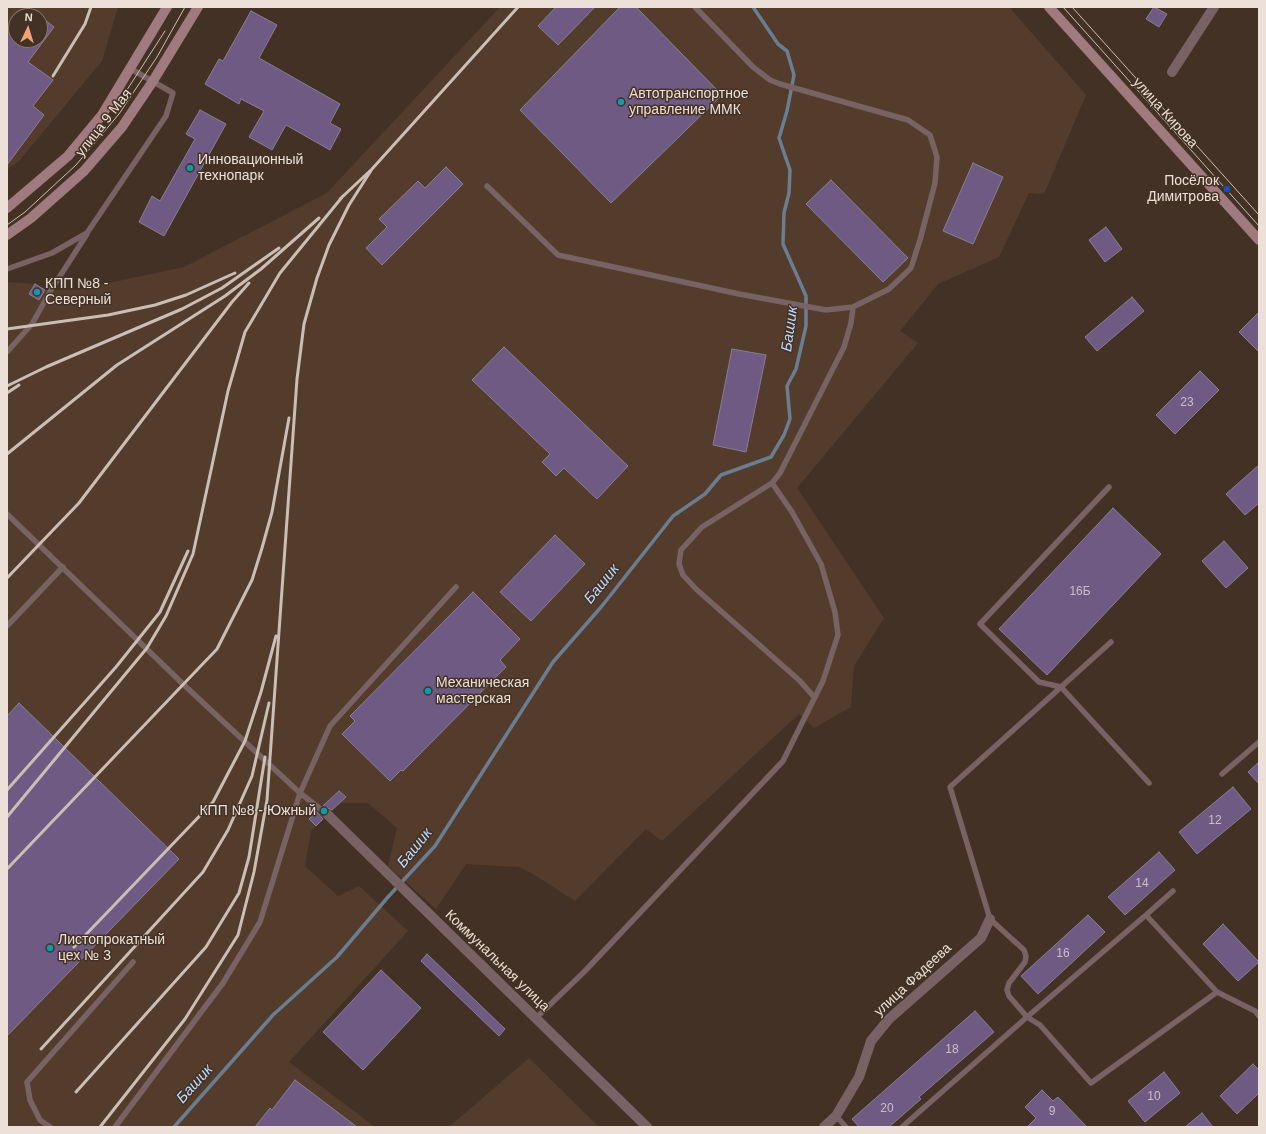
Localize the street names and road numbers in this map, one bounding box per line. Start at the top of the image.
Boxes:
street label: улица Кирова [1129,74,1201,152]
street label: улица 9 Мая [72,86,136,160]
street label: Коммунальная улица [441,907,553,1015]
street label: улица Фадеева [871,940,955,1020]

